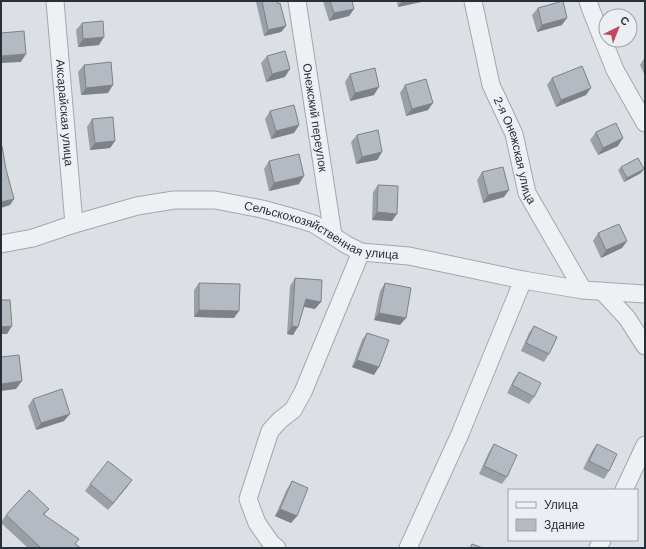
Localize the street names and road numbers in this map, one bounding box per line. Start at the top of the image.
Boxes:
street label: Аксарайская улица [53,59,76,167]
street label: Онежский переулок [300,62,330,174]
street label: 2-я Онежская улица [491,95,539,207]
street label: Сельскохозяйственная улица [243,199,399,262]

